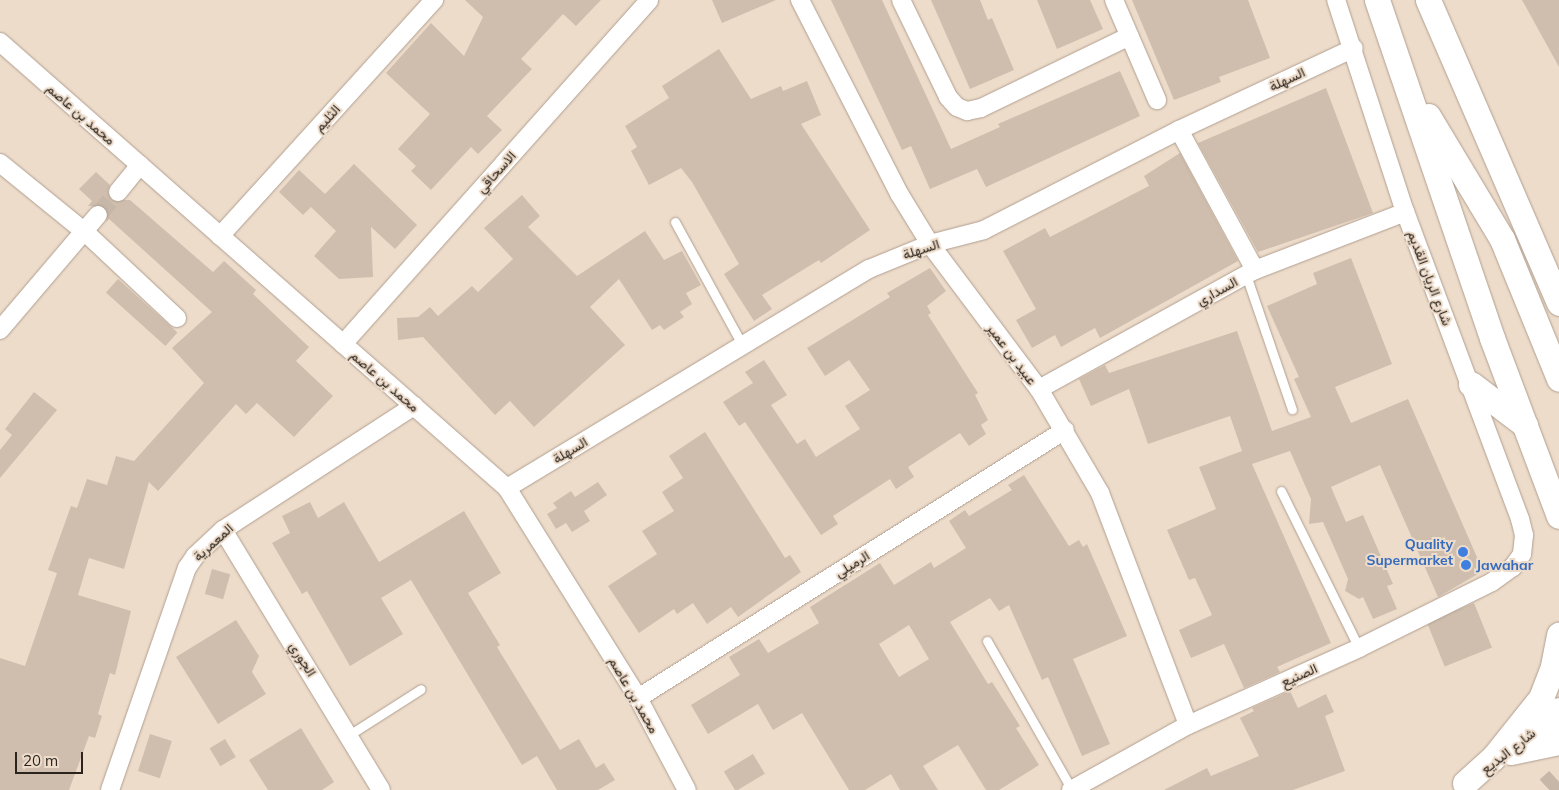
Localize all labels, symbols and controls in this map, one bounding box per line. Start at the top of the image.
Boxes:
street label: السهلة [1266,63,1308,95]
street label: محمد بن عاصم [43,80,119,148]
street label: الثليم [310,101,344,135]
street label: الاسحاقي [473,147,519,197]
street label: شارع الريان القديم [1404,228,1456,328]
street label: السهلة [900,235,942,263]
street label: السداري [1193,273,1241,309]
street label: عبيد بن عمير [983,320,1041,388]
street label: محمد بن عاصم [347,347,423,415]
street label: السهلة [549,433,591,467]
street label: المعمرية [189,520,237,564]
place label: Quality Supermarket [1366,536,1453,568]
marker: Quality Supermarket [1457,546,1469,558]
street label: الرميلي [832,547,872,581]
place label: Jawahar [1476,557,1533,573]
marker: Jawahar [1460,559,1472,571]
street label: الجوري [286,639,320,679]
street label: محمد بن عاصم [605,654,663,736]
street label: الصنيع [1278,660,1320,690]
street label: شارع البديع [1477,724,1539,778]
scale bar [18,742,85,774]
text: 20 m [23,751,58,770]

